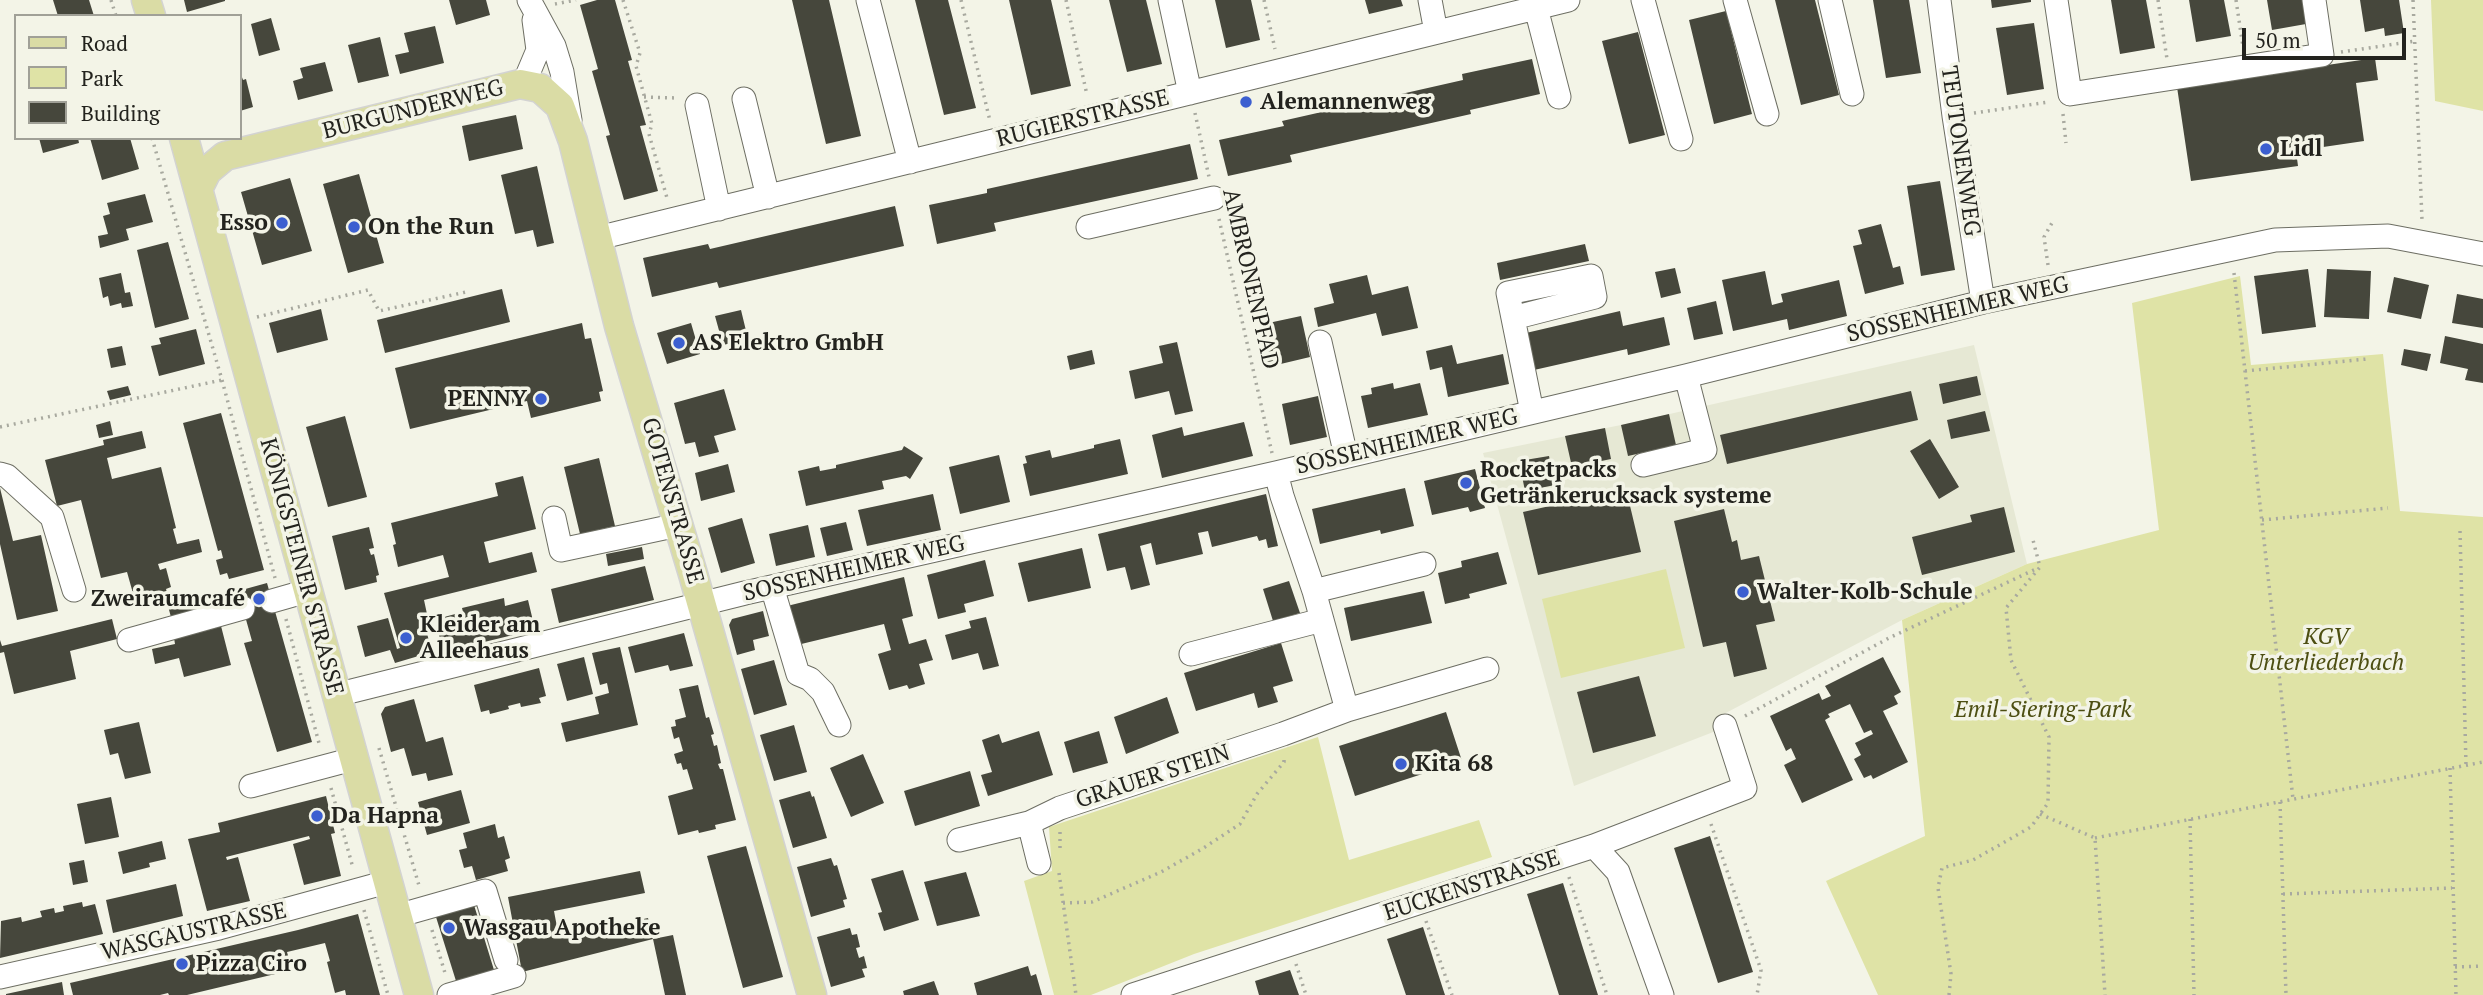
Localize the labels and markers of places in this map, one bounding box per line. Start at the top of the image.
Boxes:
place label: Alemannenweg [1260,88,1431,116]
marker: Alemannenweg [1238,94,1254,110]
place label: Lidl [2280,135,2322,163]
marker: Lidl [2258,141,2274,157]
place label: Esso [220,209,268,237]
place label: On the Run [368,213,494,241]
marker: Esso [274,215,290,231]
marker: On the Run [346,219,362,235]
place label: AS Elektro GmbH [693,329,884,357]
marker: AS Elektro GmbH [671,335,687,351]
place label: PENNY [447,385,527,413]
marker: PENNY [533,391,549,407]
place label: Rocketpacks Getränkerucksack systeme [1480,456,1772,510]
marker: Rocketpacks Getränkerucksack systeme [1458,475,1474,491]
place label: Walter-Kolb-Schule [1757,578,1973,606]
marker: Walter-Kolb-Schule [1735,584,1751,600]
place label: Zweiraumcafé [91,585,245,613]
marker: Zweiraumcafé [251,591,267,607]
place label: Kleider am Alleehaus [420,611,540,665]
marker: Kleider am Alleehaus [398,630,414,646]
place label: Kita 68 [1415,750,1493,778]
marker: Kita 68 [1393,756,1409,772]
place label: Da Hapna [331,802,439,830]
marker: Da Hapna [309,808,325,824]
place label: Wasgau Apotheke [463,914,661,942]
marker: Wasgau Apotheke [441,920,457,936]
place label: Pizza Ciro [196,950,307,978]
marker: Pizza Ciro [174,956,190,972]

